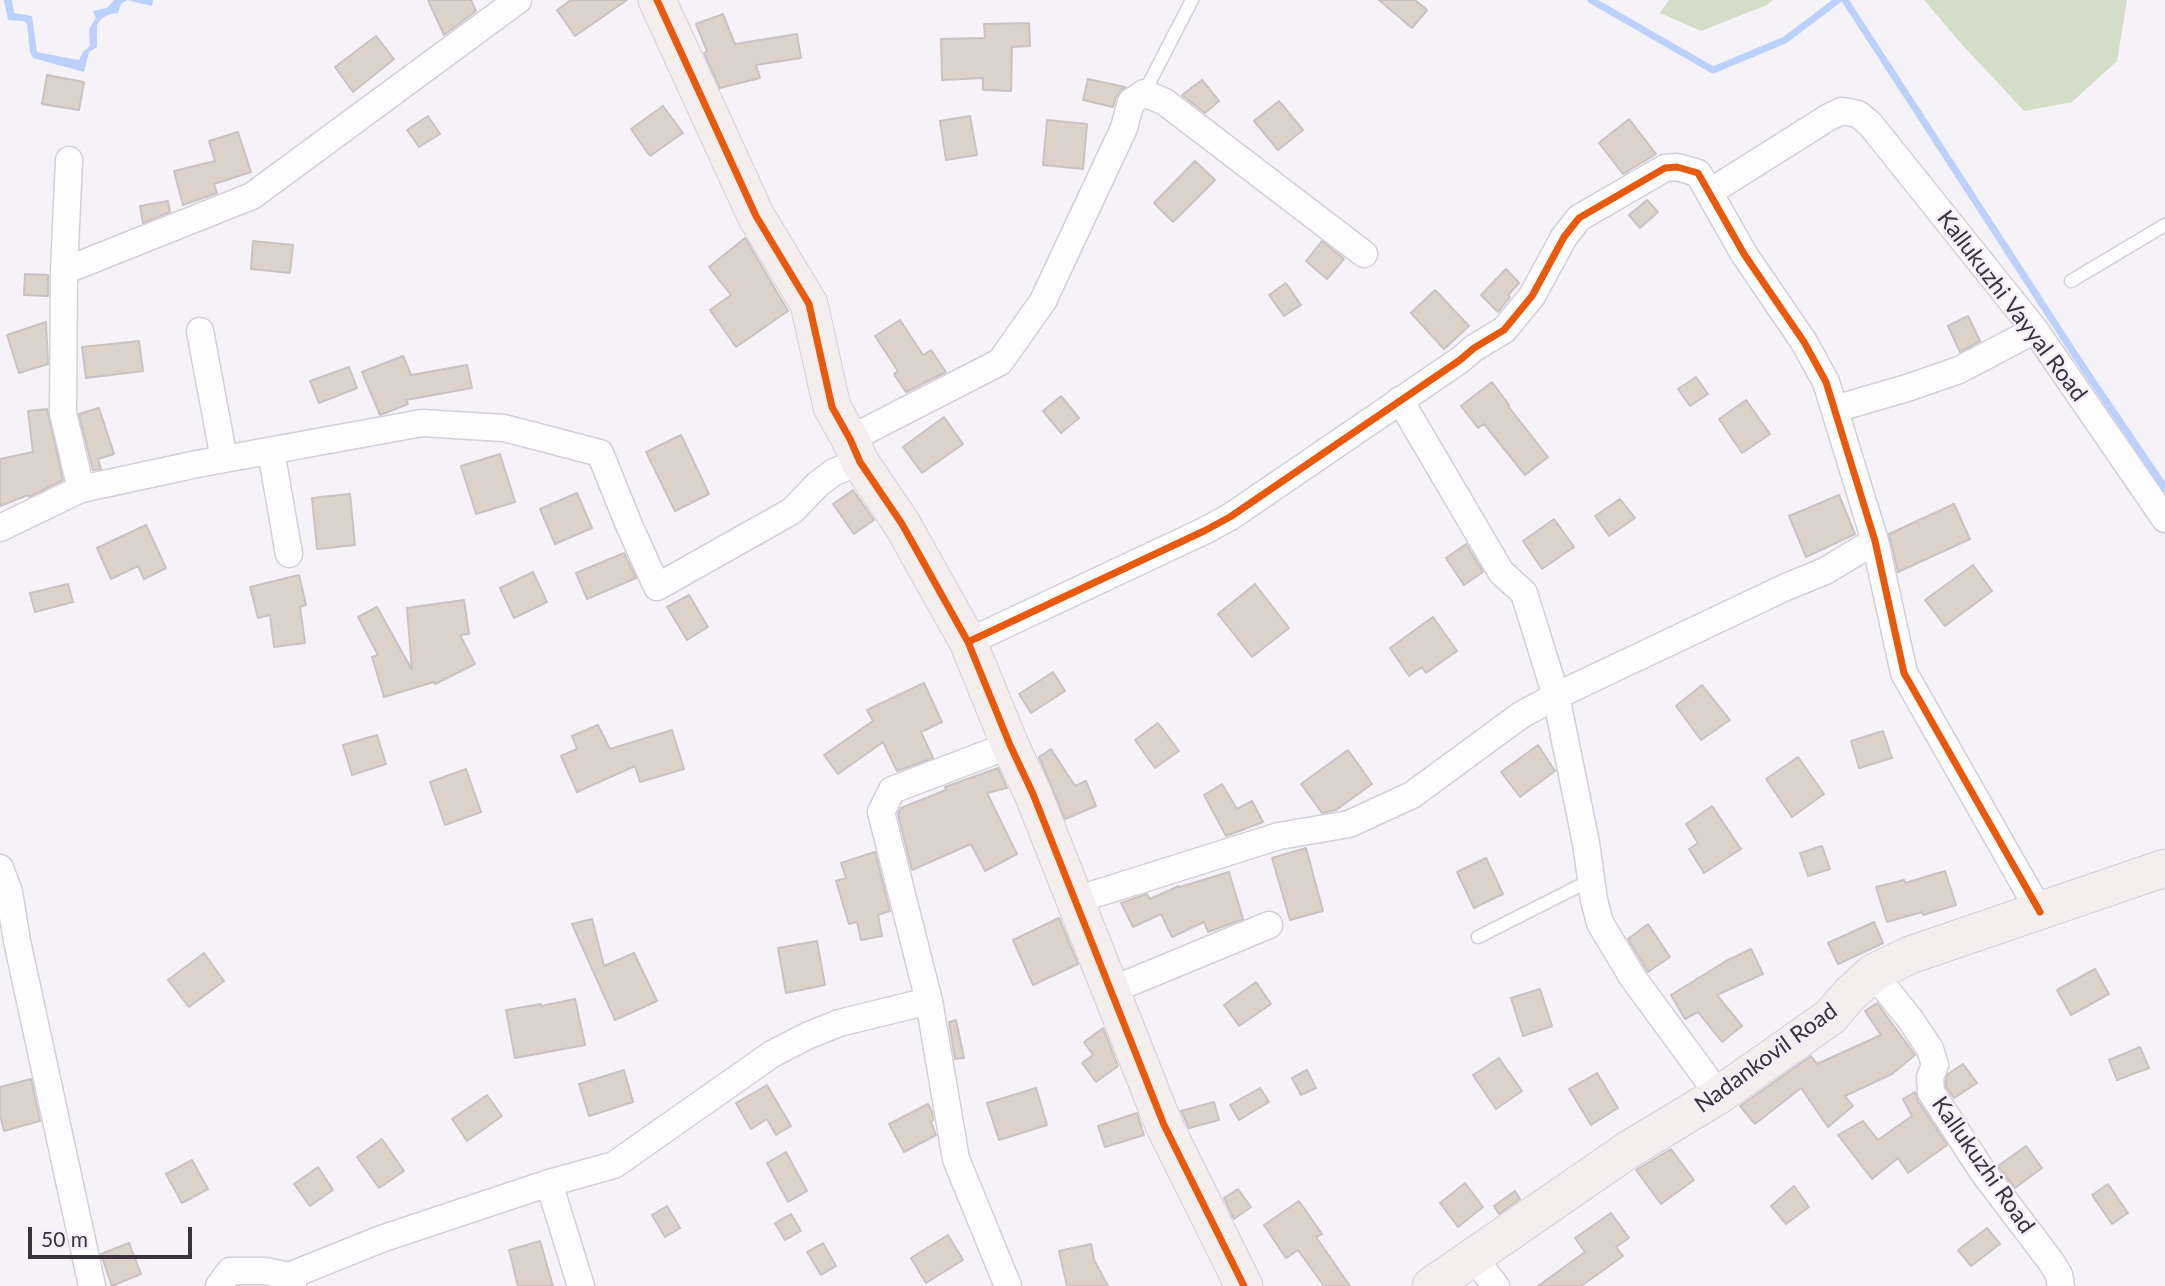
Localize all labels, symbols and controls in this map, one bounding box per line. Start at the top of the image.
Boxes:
street label: Kallukuzhi Vayyal Road [1931,205,2093,407]
street label: Nadankovil Road [1689,997,1843,1119]
street label: Kallukuzhi Road [1926,1091,2040,1239]
scale bar [32,1212,196,1256]
text: 50 m [41,1226,88,1251]

